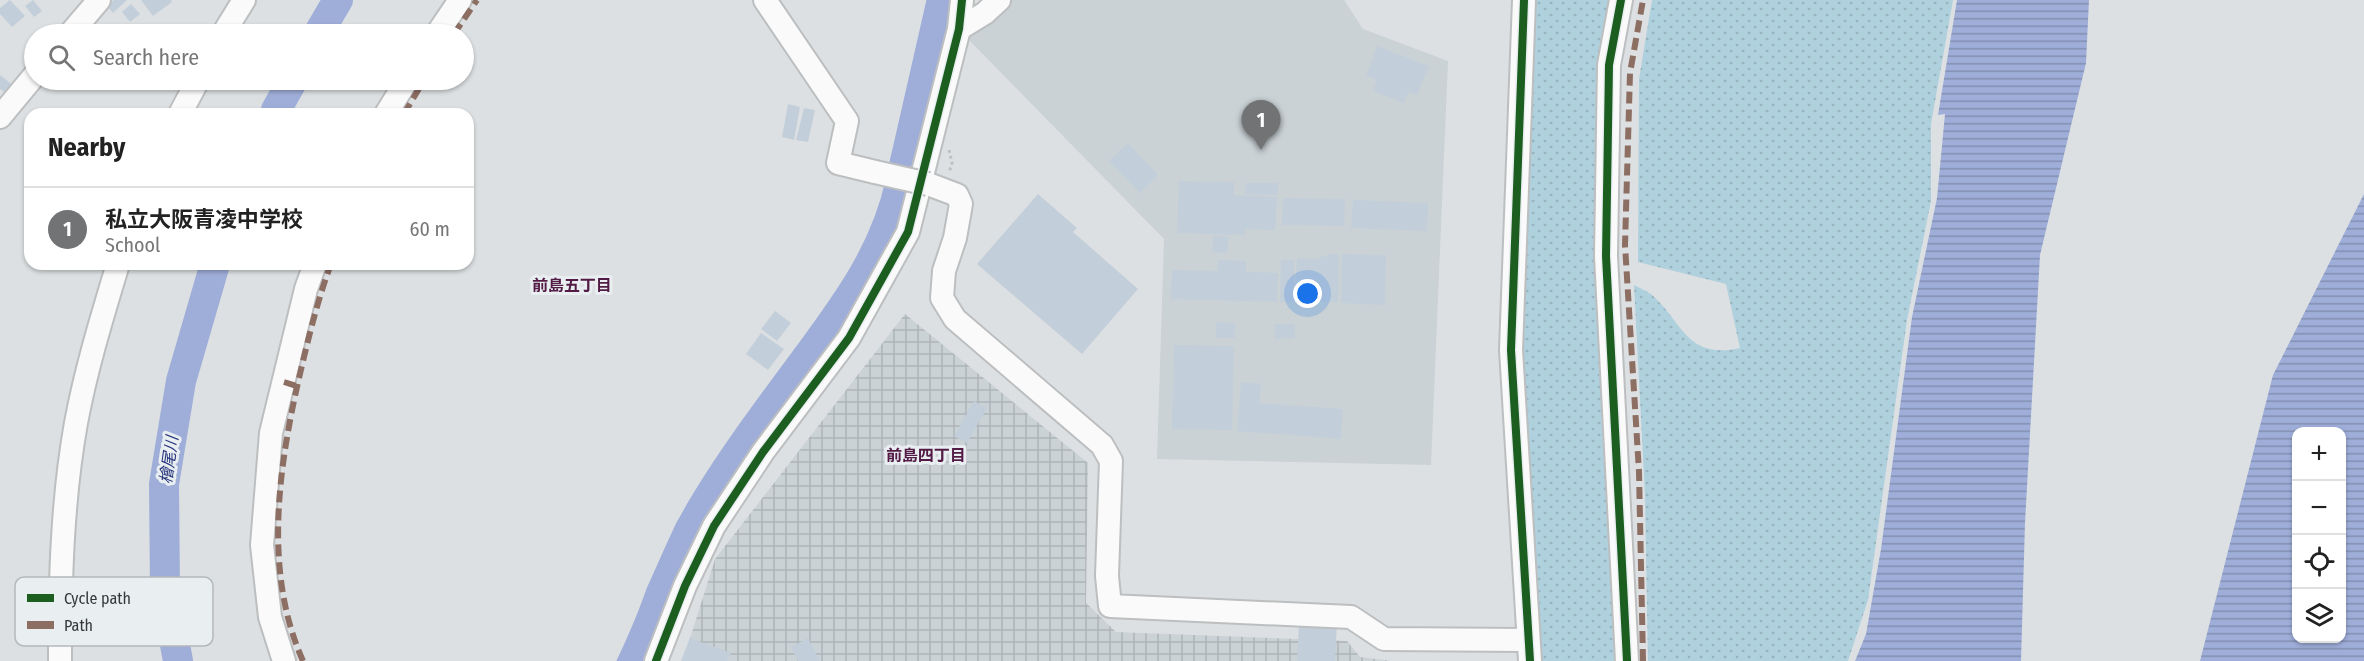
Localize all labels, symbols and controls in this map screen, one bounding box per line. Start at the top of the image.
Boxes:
search box [24,24,474,90]
icon: search [45,41,78,74]
text: Search here [93,44,199,71]
pin: 1 [1242,100,1280,150]
text: Nearby [48,132,125,163]
text: 私立大阪青凌中学校 [105,206,303,233]
text: 1 [63,217,72,241]
text: 60 m [410,217,450,241]
text: School [105,233,160,257]
district label: 前島五丁目 [532,276,612,295]
your location [1293,279,1322,308]
map controls [2292,427,2346,643]
button: + [2292,427,2346,481]
water label: 檜尾川 [156,433,182,485]
district label: 前島四丁目 [886,446,966,465]
button: − [2292,481,2346,535]
button: locate [2292,535,2346,589]
legend [15,577,213,646]
text: Cycle path [64,589,131,608]
button: layers [2292,589,2346,643]
text: Path [64,616,93,635]

